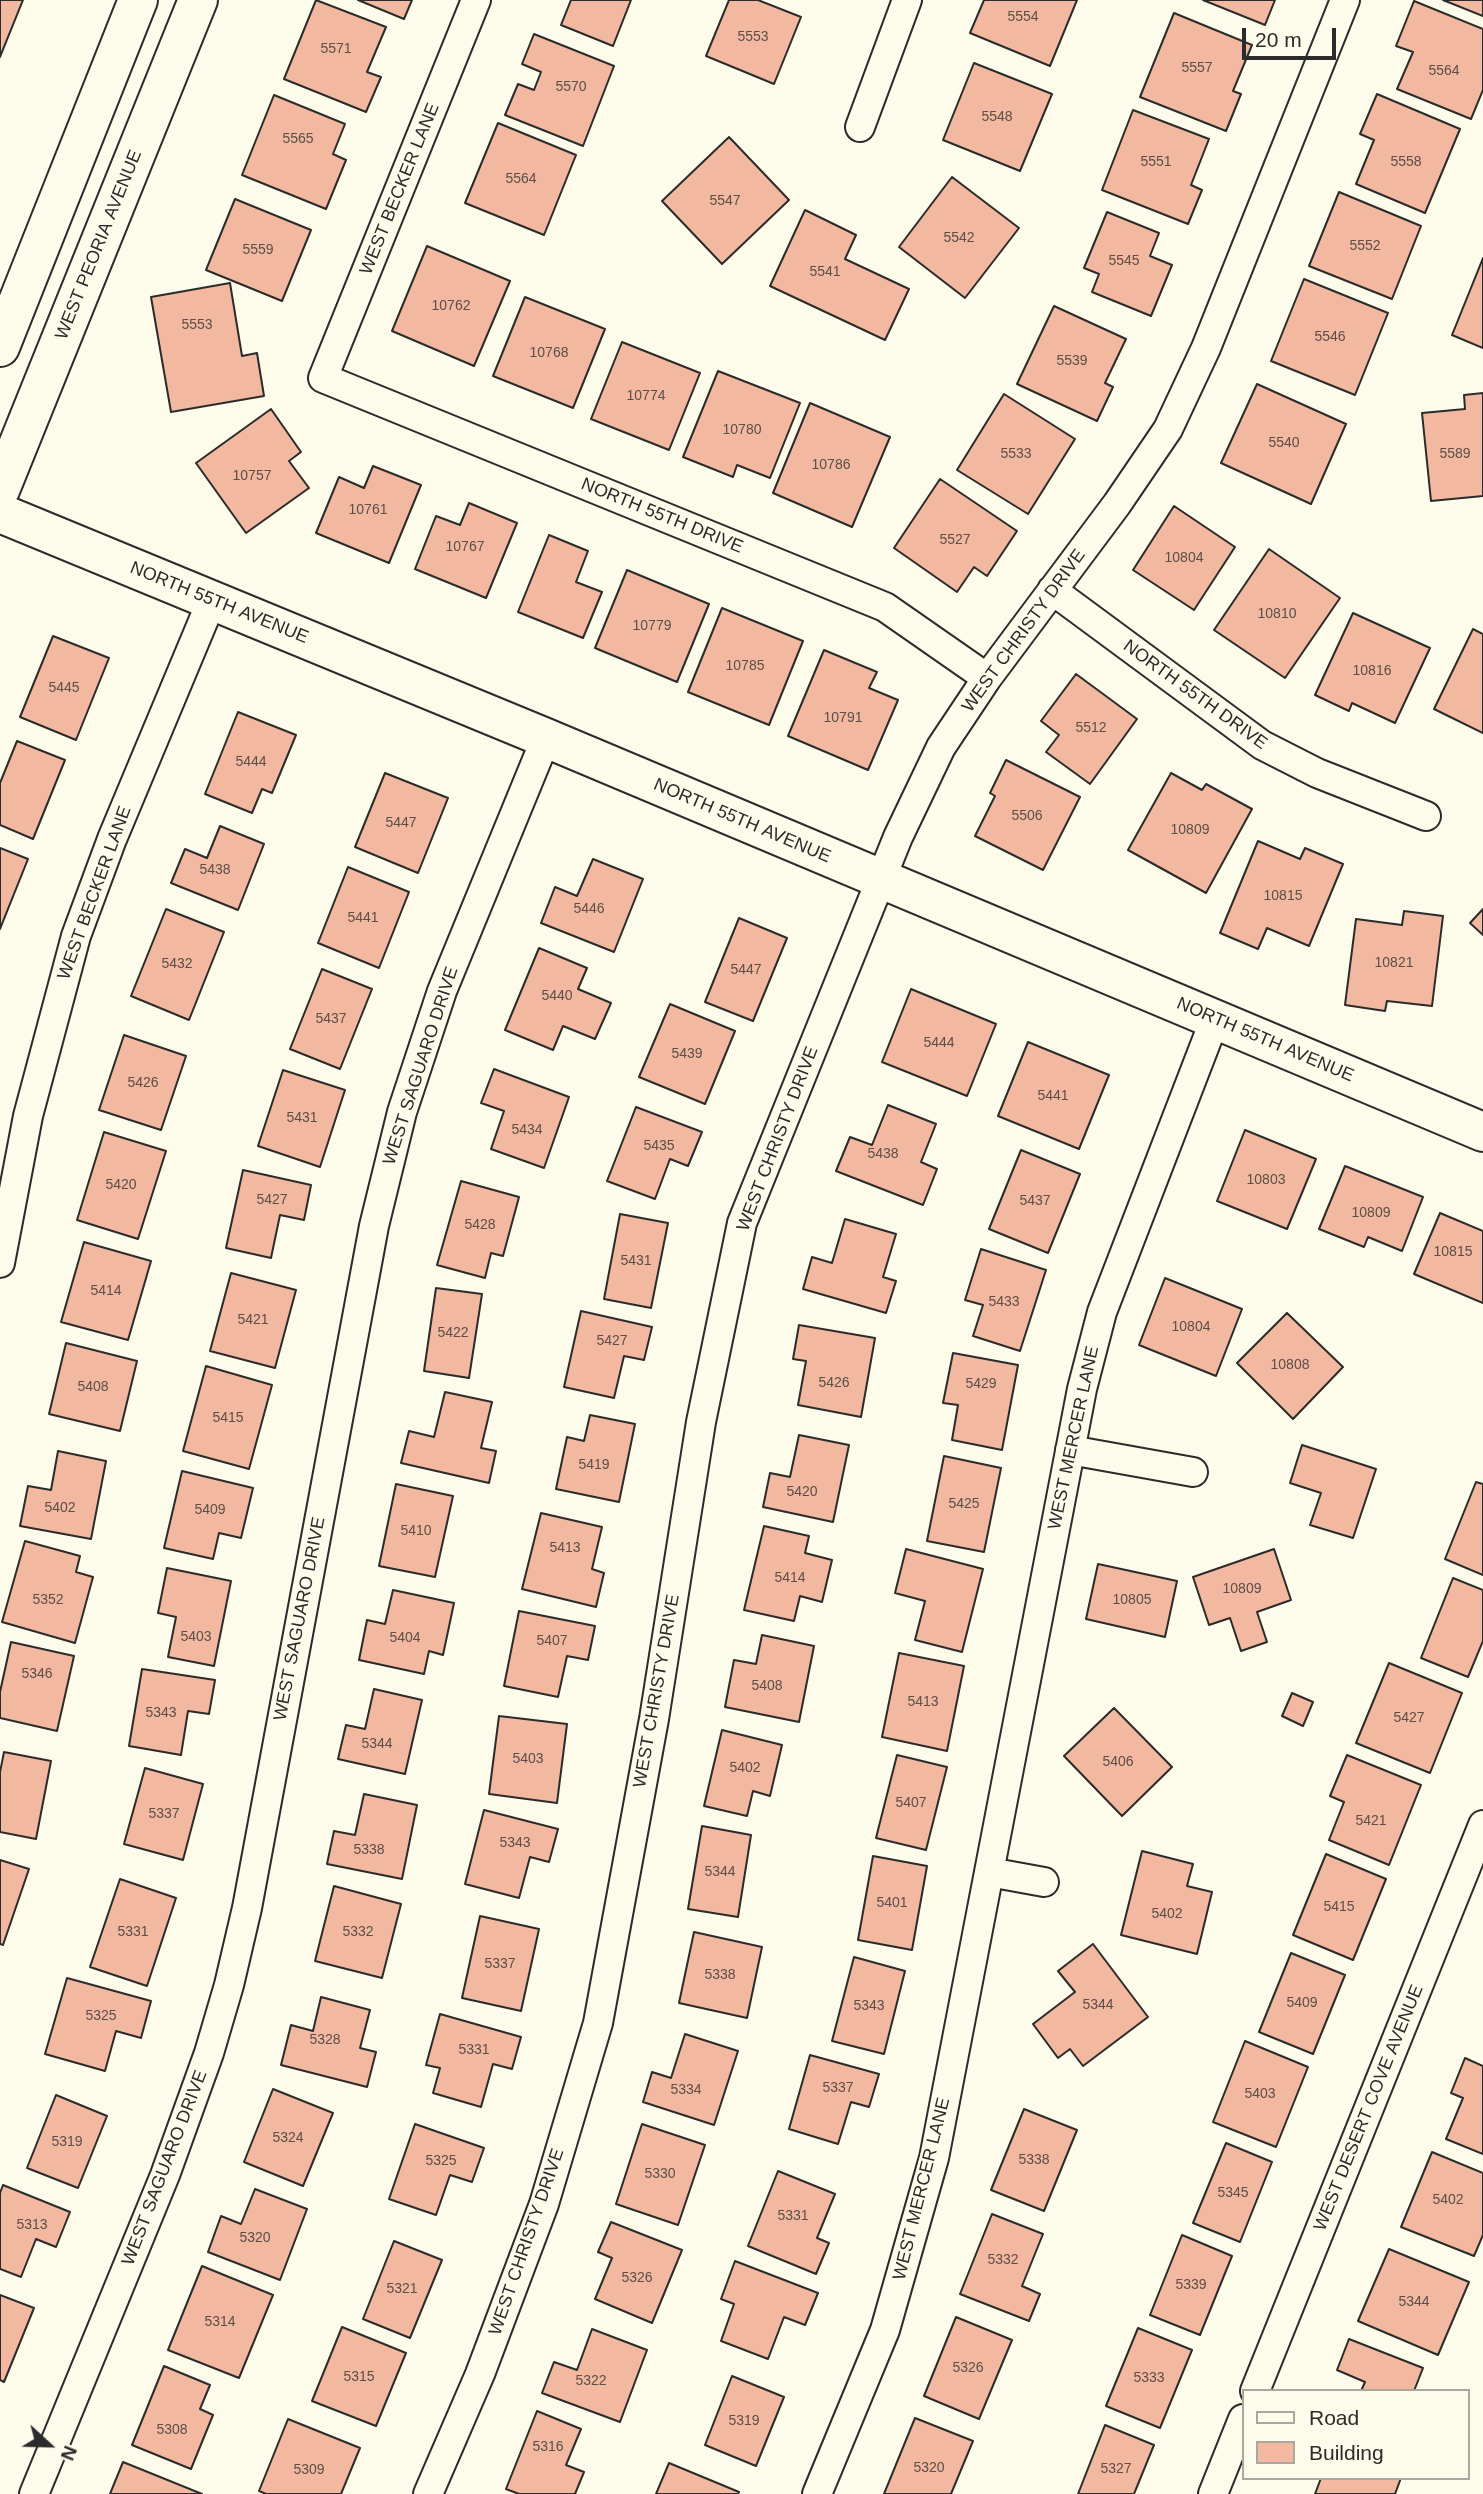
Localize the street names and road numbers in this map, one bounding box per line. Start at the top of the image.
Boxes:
street label: WEST BECKER LANE [356,100,444,278]
street label: WEST PEORIA AVENUE [51,147,147,343]
street label: NORTH 55TH DRIVE [578,474,746,558]
street label: WEST CHRISTY DRIVE [958,545,1090,717]
street label: NORTH 55TH AVENUE [127,557,311,649]
street label: NORTH 55TH DRIVE [1119,636,1271,754]
street label: NORTH 55TH AVENUE [650,774,834,868]
street label: WEST BECKER LANE [54,803,136,983]
street label: WEST SAGUARO DRIVE [379,964,463,1168]
street label: NORTH 55TH AVENUE [1173,993,1357,1087]
street label: WEST CHRISTY DRIVE [733,1044,823,1234]
street label: WEST MERCER LANE [1044,1344,1104,1532]
street label: WEST SAGUARO DRIVE [270,1515,330,1723]
street label: WEST CHRISTY DRIVE [629,1593,685,1789]
street label: WEST DESERT COVE AVENUE [1310,1982,1428,2234]
street label: WEST SAGUARO DRIVE [118,2067,212,2269]
street label: WEST MERCER LANE [889,2096,955,2282]
street label: WEST CHRISTY DRIVE [485,2146,569,2338]

